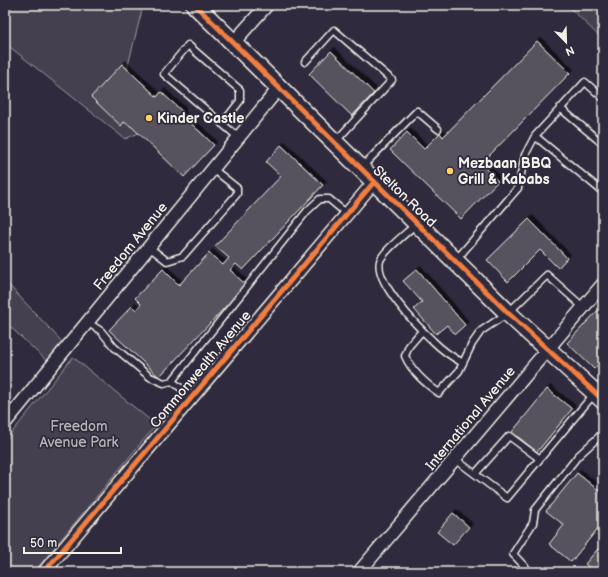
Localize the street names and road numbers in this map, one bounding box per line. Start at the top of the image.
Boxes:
street label: Stelton Road [370,162,440,231]
street label: Freedom Avenue [90,199,171,294]
street label: Commonwealth Avenue [146,307,255,432]
street label: International Avenue [422,363,519,474]

